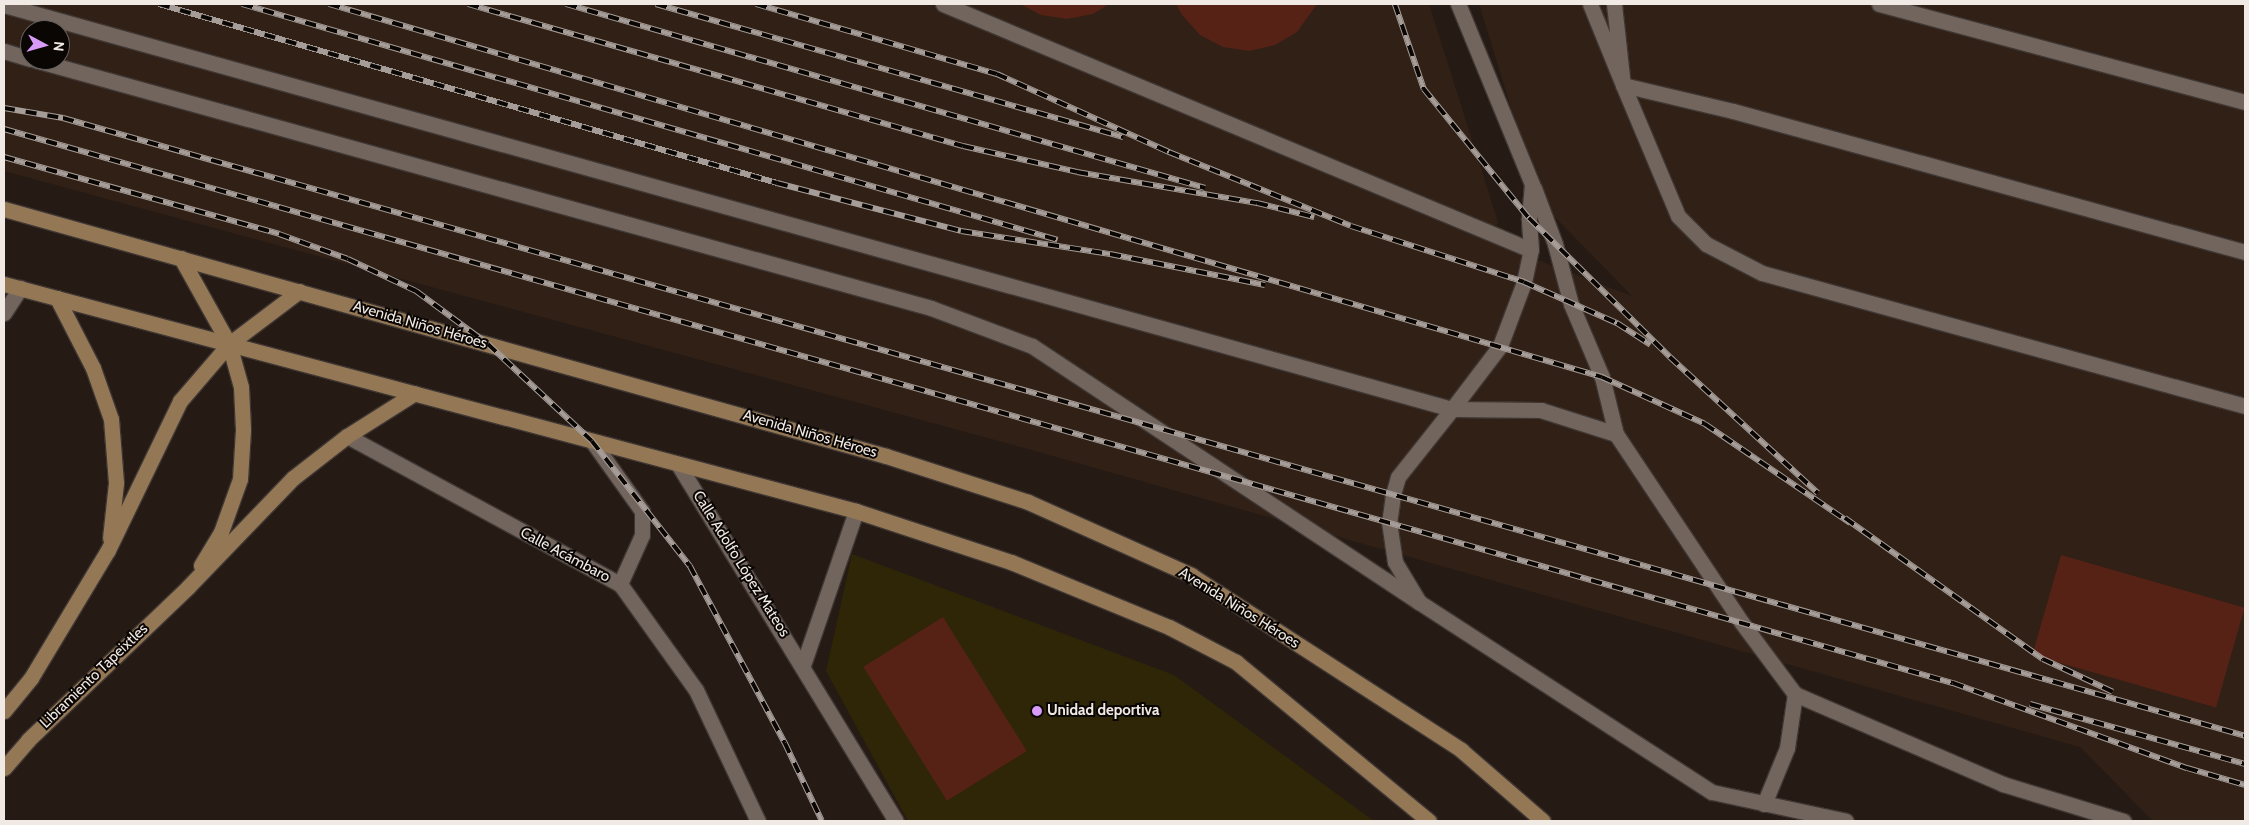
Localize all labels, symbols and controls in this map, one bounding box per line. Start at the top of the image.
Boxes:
north arrow [20,20,70,70]
text: N [49,41,68,52]
street label: Avenida Niños Héroes [351,297,489,353]
street label: Avenida Niños Héroes [741,406,879,462]
street label: Calle Adolfo López Mateos [689,488,793,640]
street label: Calle Acámbaro [517,524,613,586]
street label: Avenida Niños Héroes [1175,564,1303,652]
street label: Libramiento Tapeixtles [36,620,152,732]
place label: Unidad deportiva [1047,702,1159,720]
marker: Unidad deportiva [1031,705,1043,717]

